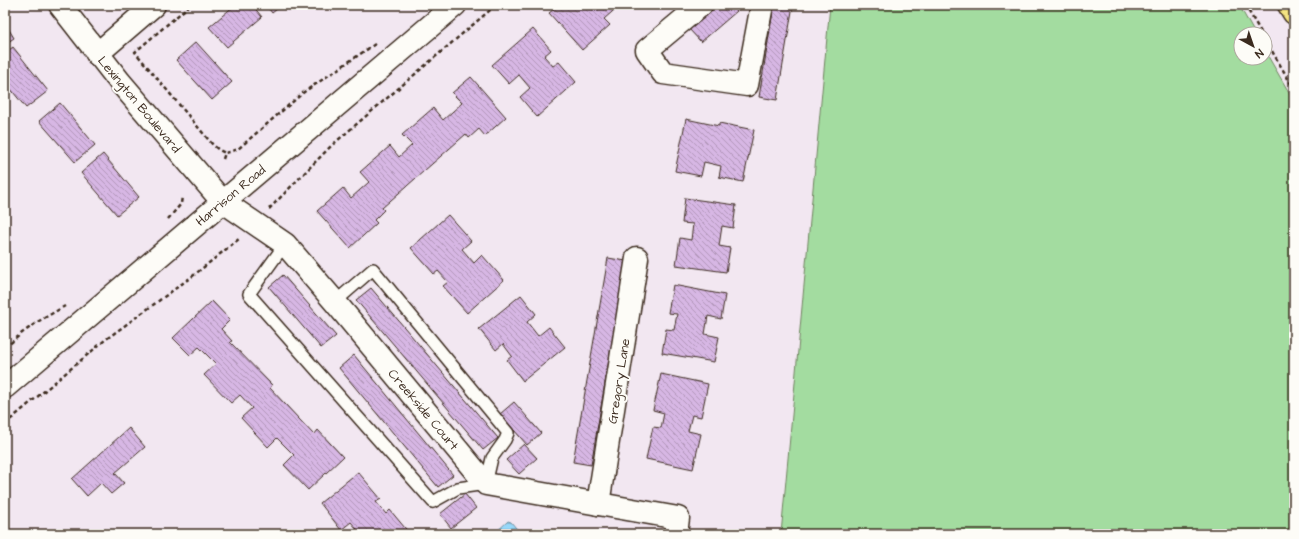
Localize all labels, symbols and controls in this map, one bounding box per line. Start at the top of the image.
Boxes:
north arrow [1233,26,1273,66]
text: N [1252,45,1267,61]
street label: Lexington Boulevard [93,53,185,158]
street label: Harrison Road [192,161,270,230]
street label: Gregory Lane [603,337,636,425]
street label: Creekside Court [384,365,463,455]

